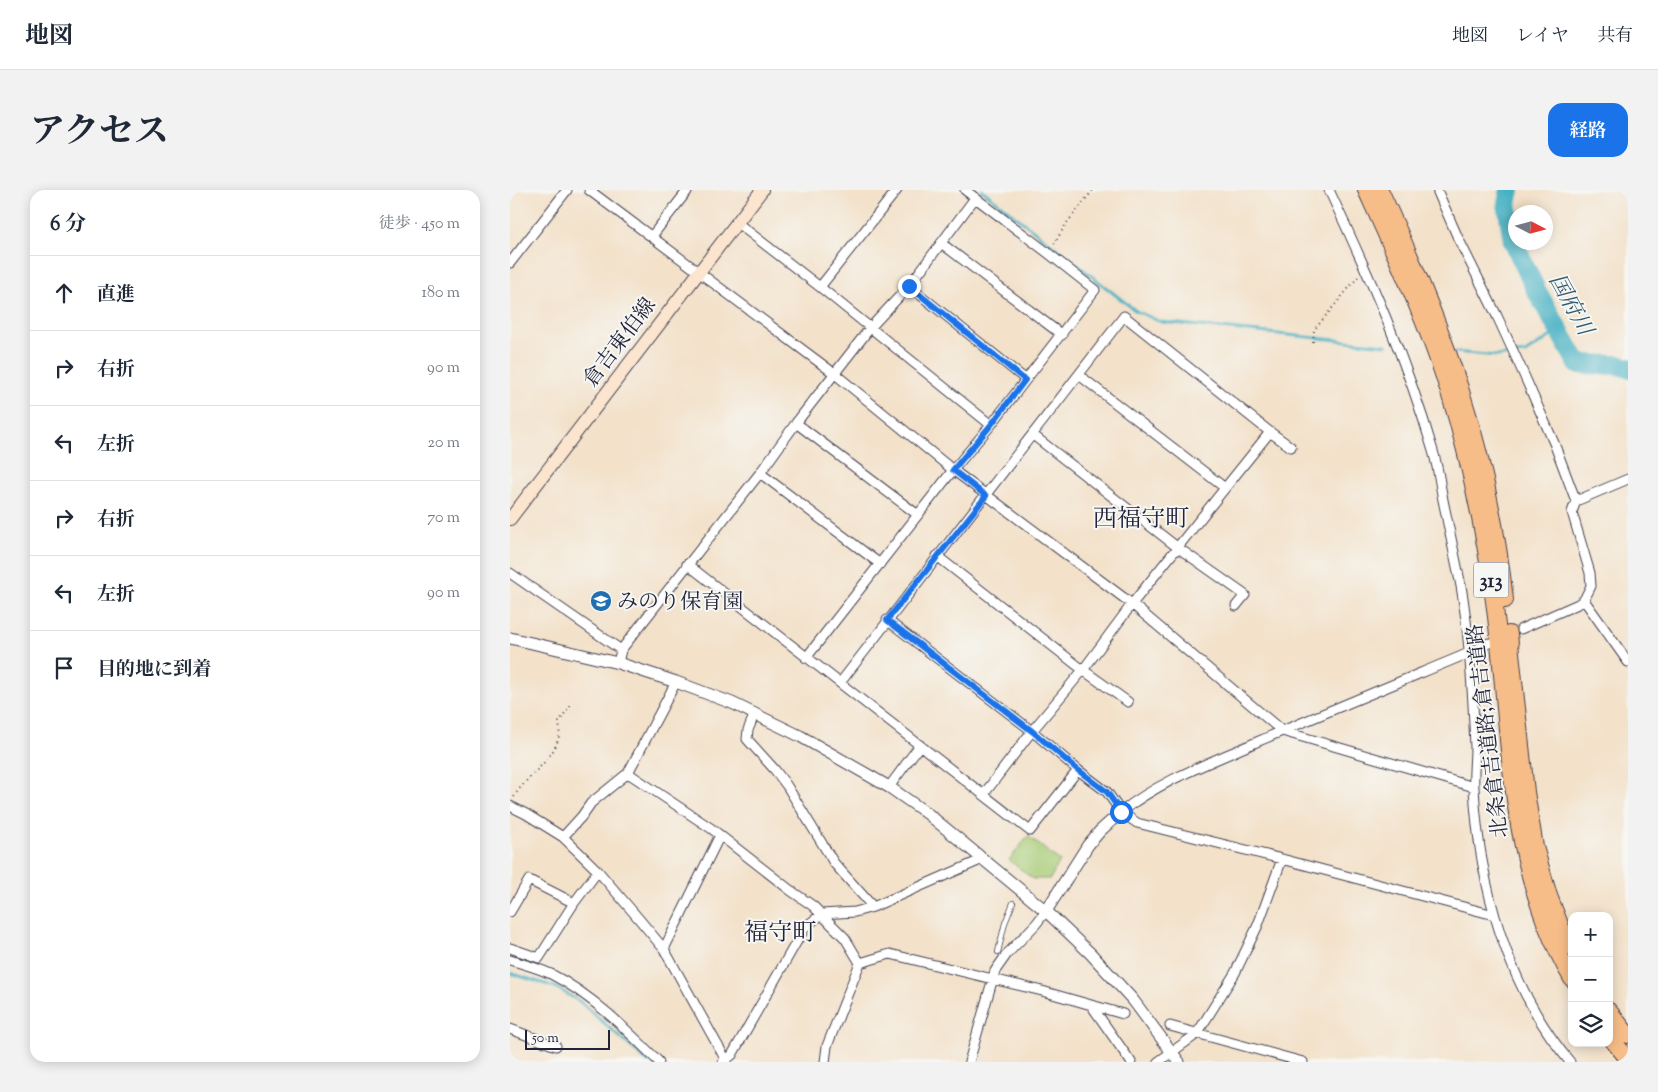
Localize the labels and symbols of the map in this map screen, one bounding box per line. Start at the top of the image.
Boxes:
north arrow [1508,205,1553,250]
water label: 国府川 [1539,269,1600,344]
route end [898,275,921,298]
street label: 倉吉東伯線 [577,292,664,394]
district label: 西福守町 [1093,503,1189,537]
road number: 313 [1474,562,1508,598]
place label: みのり保育園 [617,588,743,618]
school or university icon: みのり保育園 [589,589,613,613]
street label: 北条倉吉道路;倉吉道路 [1461,622,1517,840]
route start [1110,801,1133,824]
district label: 福守町 [744,917,816,951]
scale bar [525,1027,610,1050]

